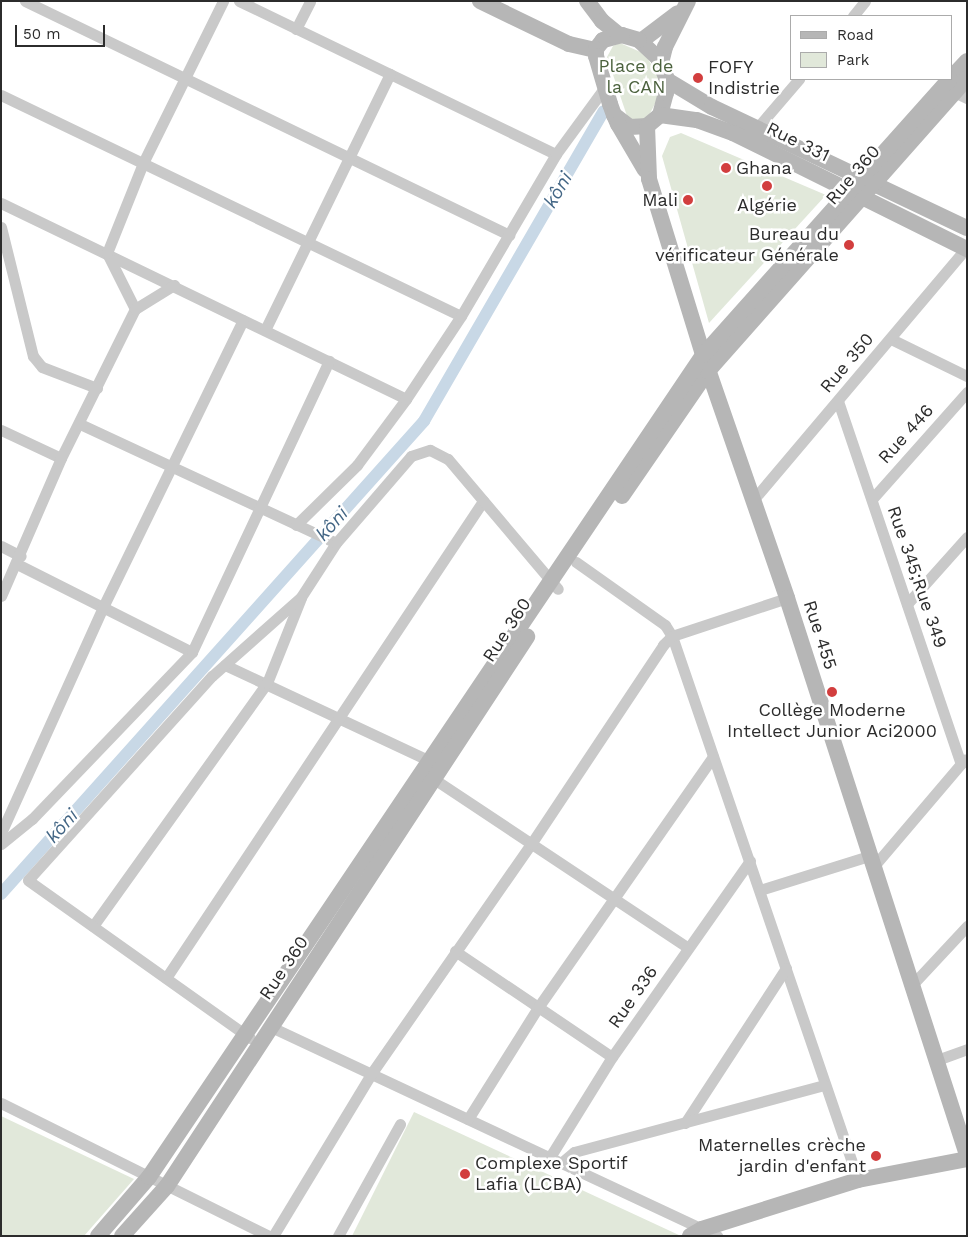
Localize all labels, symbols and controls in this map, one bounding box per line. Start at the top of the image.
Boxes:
scale bar [18,15,108,47]
legend [790,15,953,80]
text: 50 m [23,25,60,43]
text: Road [837,26,874,44]
text: Park [837,51,869,69]
park label: Place de la CAN [599,56,673,98]
place label: FOFY Indistrie [708,57,780,100]
marker: FOFY Indistrie [692,72,704,84]
street label: Rue 331 [763,118,833,166]
street label: Rue 360 [821,141,885,209]
place label: Ghana [736,157,792,179]
marker: Ghana [720,162,732,174]
water label: kôni [539,168,577,212]
marker: Algérie [761,180,773,192]
place label: Mali [642,189,678,211]
marker: Mali [682,194,694,206]
place label: Algérie [737,194,797,216]
place label: Bureau du vérificateur Générale [655,224,839,266]
marker: Bureau du vérificateur Générale [843,239,855,251]
street label: Rue 350 [816,329,878,397]
street label: Rue 446 [874,400,938,468]
water label: kôni [311,502,353,546]
street label: Rue 345;Rue 349 [883,503,951,651]
street label: Rue 360 [478,594,536,666]
street label: Rue 455 [799,598,841,672]
marker: Collège Moderne Intellect Junior Aci2000 [826,686,838,698]
place label: Collège Moderne Intellect Junior Aci2000 [726,700,938,742]
water label: kôni [41,804,83,848]
street label: Rue 360 [255,932,313,1004]
street label: Rue 336 [604,962,662,1032]
place label: Maternelles crèche jardin d'enfant [698,1135,866,1178]
marker: Maternelles crèche jardin d'enfant [870,1150,882,1162]
place label: Complexe Sportif Lafia (LCBA) [475,1153,628,1196]
marker: Complexe Sportif Lafia (LCBA) [459,1168,471,1180]

